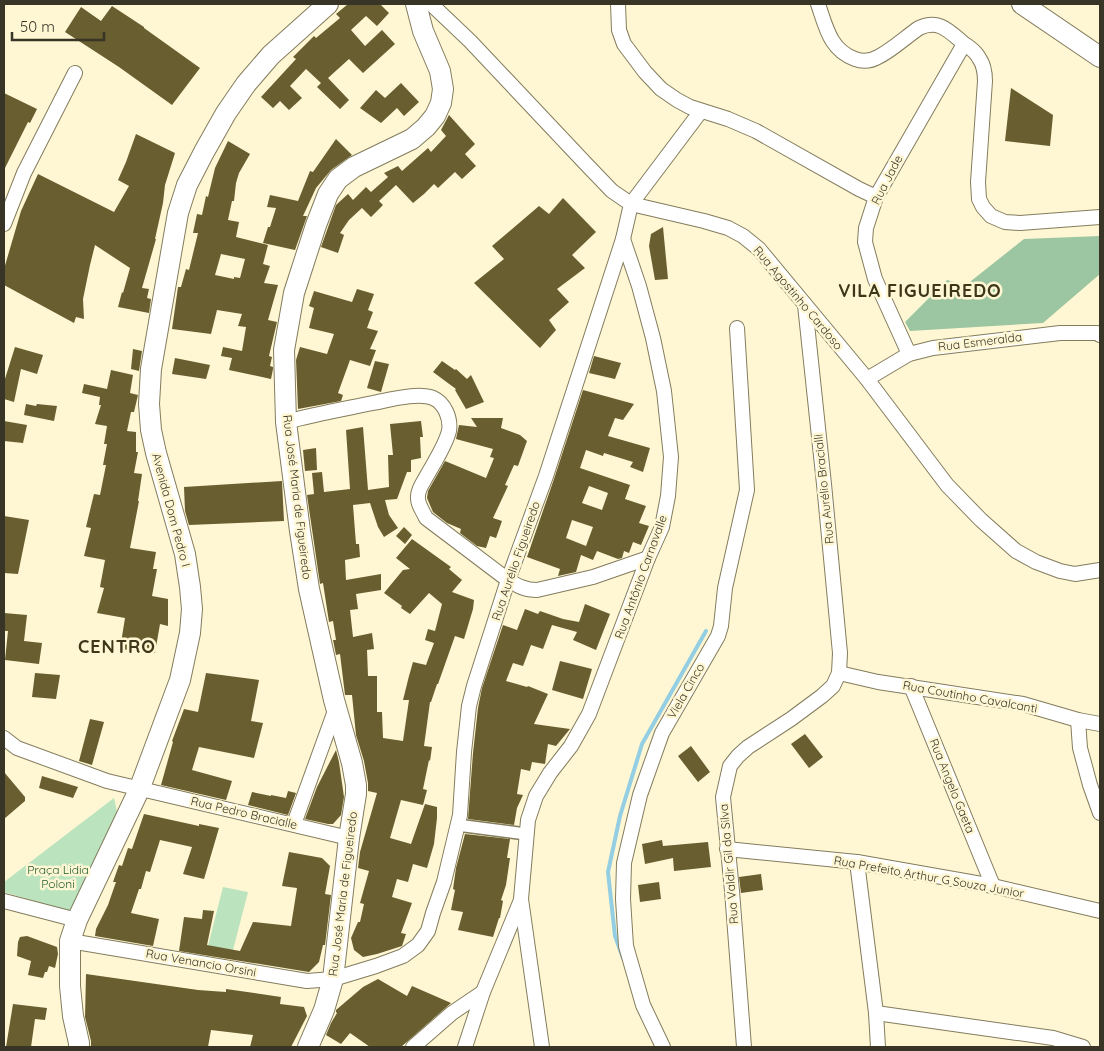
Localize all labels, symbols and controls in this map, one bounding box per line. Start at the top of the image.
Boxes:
scale bar [12,10,105,42]
text: 50 m [20,17,55,36]
street label: Rua Jade [868,152,905,207]
street label: Rua Agostinho Cardoso [751,243,846,353]
district label: VILA FIGUEIREDO [838,279,1002,302]
street label: Rua Esmeralda [937,329,1023,354]
street label: Rua José Maria de Figueiredo [280,414,315,580]
street label: Rua Aurélio Bracialli [810,433,837,545]
street label: Avenida Dom Pedro I [149,451,194,568]
street label: Rua Aurélio Figueiredo [488,499,543,623]
street label: Rua Antônio Carnavalle [611,513,670,641]
district label: CENTRO [78,635,156,658]
street label: Viela Cinco [664,660,707,721]
street label: Rua Coutinho Cavalcanti [902,677,1039,716]
street label: Rua Angelo Gaeta [927,736,978,835]
street label: Rua Pedro Bracialle [189,793,299,832]
street label: Rua Valdir Gil da Silva [716,803,741,925]
street label: Rua José Maria de Figueiredo [325,811,360,977]
street label: Rua Prefeito Arthur G Souza Junior [833,852,1026,901]
park label: Praça Lidia Poloni [27,862,89,891]
street label: Rua Venancio Orsini [145,945,257,980]

